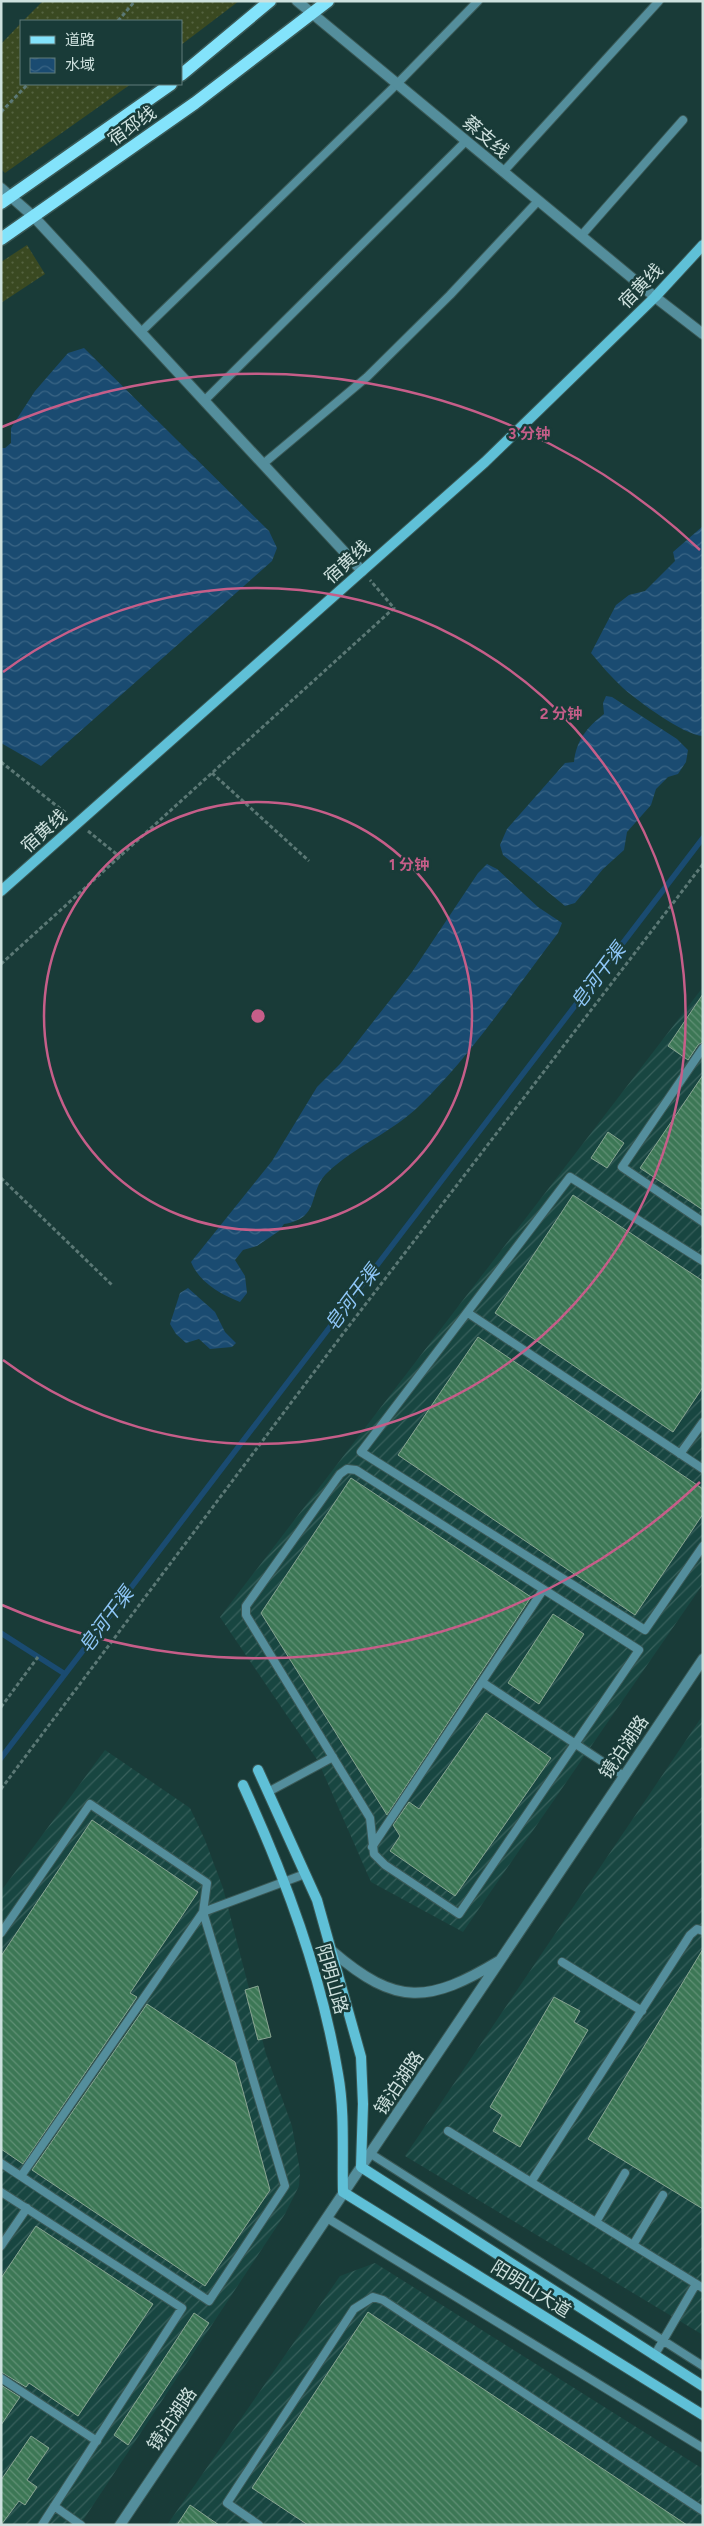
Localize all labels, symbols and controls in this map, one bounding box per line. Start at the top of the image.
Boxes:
legend [20,20,182,85]
text: 道路 [65,31,95,49]
text: 水域 [65,56,95,74]
street label: 宿邳线 [104,102,160,150]
street label: 蔡支线 [458,111,514,163]
street label: 宿黄线 [614,259,668,313]
text: 3 分钟 [508,425,550,443]
street label: 宿黄线 [320,536,374,588]
text: 2 分钟 [540,705,582,723]
street label: 宿黄线 [17,805,71,857]
text: 1 分钟 [389,856,429,874]
water label: 皂河干渠 [566,936,632,1013]
centre of rings [249,1007,267,1025]
water label: 皂河干渠 [320,1258,386,1335]
water label: 皂河干渠 [74,1580,140,1657]
street label: 镜泊湖路 [595,1711,653,1783]
street label: 阳明山路 [312,1941,352,2017]
street label: 镜泊湖路 [370,2047,428,2119]
street label: 阳明山大道 [487,2256,575,2322]
street label: 镜泊湖路 [143,2383,201,2455]

